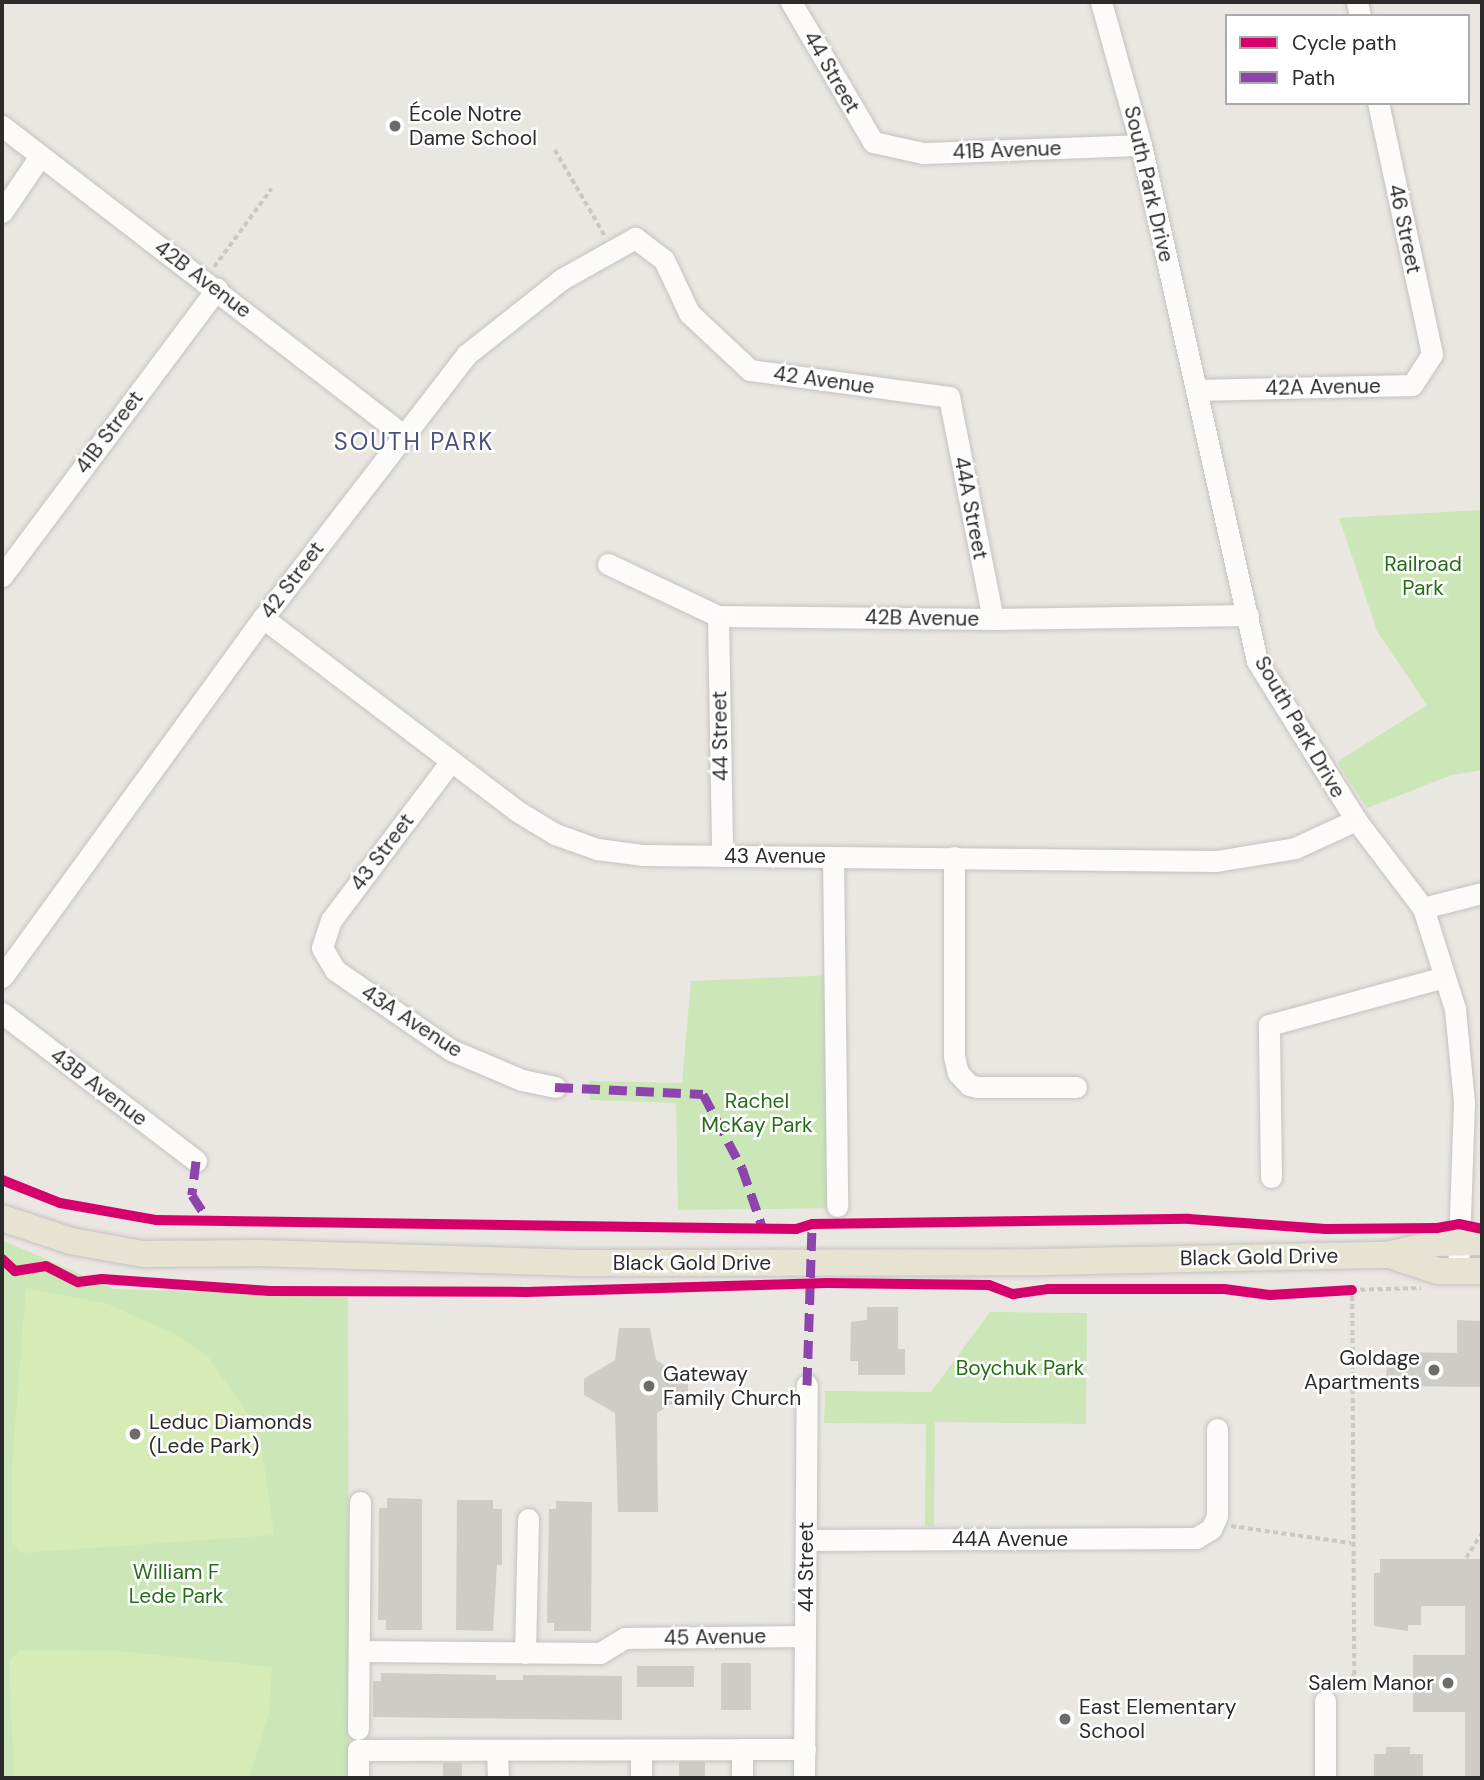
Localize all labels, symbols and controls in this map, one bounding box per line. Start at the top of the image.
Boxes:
legend [1225,14,1470,105]
street label: 44 Street [798,26,866,118]
text: Cycle path [1292,29,1397,57]
text: Path [1292,64,1335,92]
place label: École Notre Dame School [409,101,537,151]
street label: South Park Drive [1119,104,1179,264]
marker: École Notre Dame School [387,118,403,134]
street label: 41B Avenue [952,136,1062,164]
street label: 46 Street [1383,182,1427,276]
street label: 42B Avenue [150,234,256,324]
street label: 42 Avenue [772,360,876,400]
street label: 42A Avenue [1265,373,1381,401]
street label: 41B Street [70,386,148,478]
district label: SOUTH PARK [335,428,493,456]
street label: 44A Street [949,454,993,562]
street label: 42 Street [255,537,329,623]
park label: Railroad Park [1384,551,1462,601]
street label: 42B Avenue [865,604,979,632]
street label: South Park Drive [1249,652,1351,802]
street label: 44 Street [707,690,733,782]
street label: 43 Street [345,808,419,896]
street label: 43 Avenue [724,843,826,869]
street label: 43A Avenue [357,979,467,1063]
street label: 43B Avenue [46,1042,152,1132]
park label: Rachel McKay Park [701,1088,813,1138]
street label: Black Gold Drive [1180,1243,1338,1271]
street label: Black Gold Drive [613,1250,771,1276]
place label: Goldage Apartments [1304,1345,1420,1395]
park label: Boychuk Park [956,1355,1084,1381]
place label: Gateway Family Church [663,1361,801,1411]
marker: Goldage Apartments [1426,1362,1442,1378]
marker: Gateway Family Church [641,1378,657,1394]
place label: Leduc Diamonds (Lede Park) [149,1409,312,1459]
marker: Leduc Diamonds (Lede Park) [127,1426,143,1442]
street label: 44 Street [793,1522,819,1612]
street label: 44A Avenue [952,1526,1068,1552]
park label: William F Lede Park [129,1559,223,1609]
street label: 45 Avenue [664,1624,766,1650]
place label: Salem Manor [1308,1670,1434,1696]
marker: Salem Manor [1440,1675,1456,1691]
place label: East Elementary School [1079,1694,1236,1744]
marker: East Elementary School [1057,1711,1073,1727]

